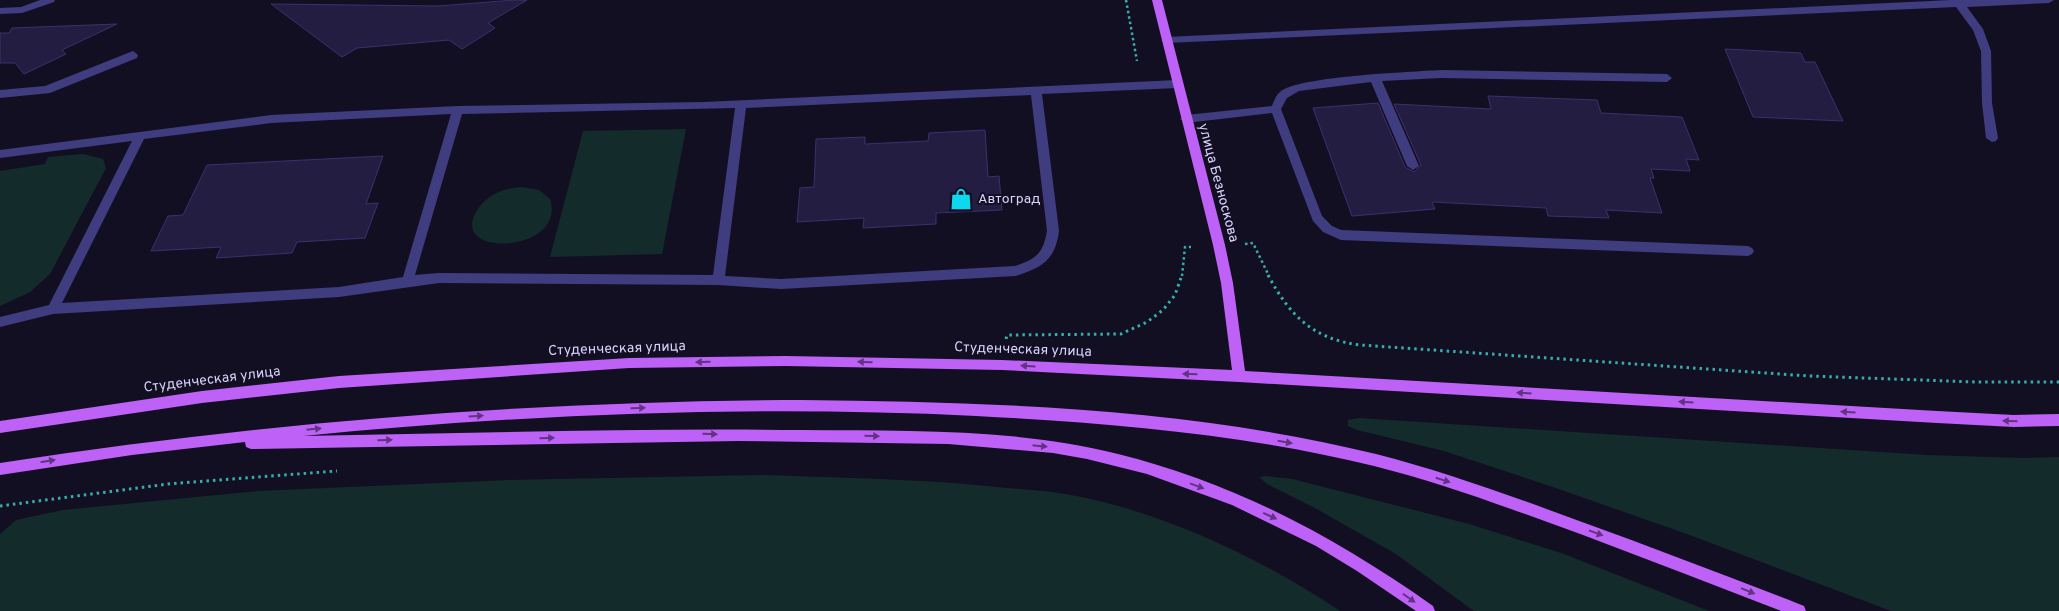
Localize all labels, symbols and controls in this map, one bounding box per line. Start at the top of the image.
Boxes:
street label: улица Безноскова [1194,122,1242,244]
shop icon: Автоград [948,186,974,212]
place label: Автоград [978,191,1040,208]
street label: Студенческая улица [548,338,686,360]
street label: Студенческая улица [954,339,1092,361]
one-way arrow [695,358,711,366]
one-way arrow [857,358,873,366]
one-way arrow [1019,362,1035,370]
street label: Студенческая улица [143,363,281,397]
one-way arrow [1182,369,1198,377]
one-way arrow [1515,388,1531,396]
one-way arrow [1678,398,1694,406]
one-way arrow [630,404,646,412]
one-way arrow [1840,408,1856,416]
one-way arrow [468,412,484,420]
one-way arrow [2002,416,2018,424]
one-way arrow [306,425,322,433]
one-way arrow [702,430,718,438]
one-way arrow [864,432,880,440]
one-way arrow [539,433,555,441]
one-way arrow [377,436,393,444]
one-way arrow [1277,438,1293,446]
one-way arrow [1032,442,1048,450]
one-way arrow [40,457,56,465]
one-way arrow [1435,477,1450,484]
one-way arrow [1189,483,1204,490]
one-way arrow [1263,512,1277,520]
one-way arrow [1589,529,1604,537]
one-way arrow [1741,587,1756,595]
one-way arrow [1403,593,1416,603]

